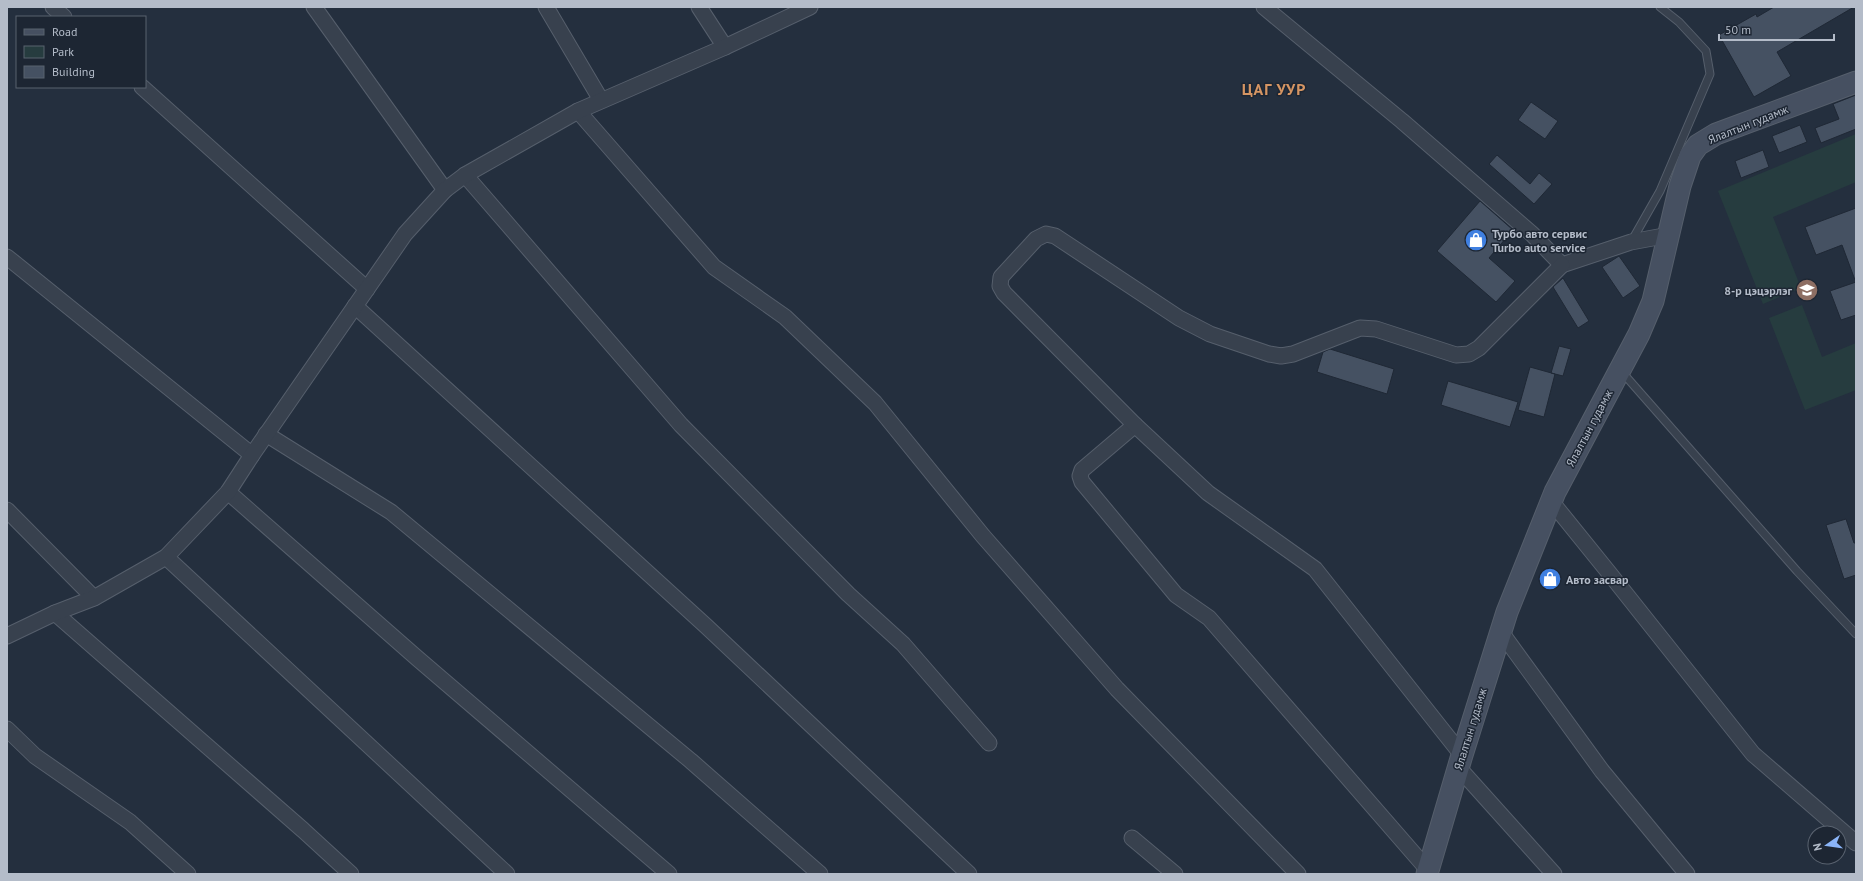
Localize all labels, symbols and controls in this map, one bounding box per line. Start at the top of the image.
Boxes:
legend [16,16,146,88]
scale bar [1719,16,1834,42]
text: 50 m [1725,22,1751,37]
text: Road [52,24,77,39]
text: Park [52,44,74,59]
text: Building [52,64,95,79]
district label: ЦАГ УУР [1242,79,1306,99]
street label: Ялалтын гудамж [1706,101,1790,147]
place label: Турбо авто сервис Turbo auto service [1492,226,1587,255]
shop icon: Турбо авто сервис Turbo auto service [1463,227,1489,253]
school or university icon: 8-р цэцэрлэг [1794,277,1820,303]
place label: 8-р цэцэрлэг [1724,283,1792,298]
street label: Ялалтын гудамж [1562,387,1616,469]
shop icon: Авто засвар [1537,566,1563,592]
place label: Авто засвар [1566,572,1629,587]
street label: Ялалтын гудамж [1450,686,1490,772]
north arrow [1807,825,1847,865]
text: N [1810,842,1825,852]

